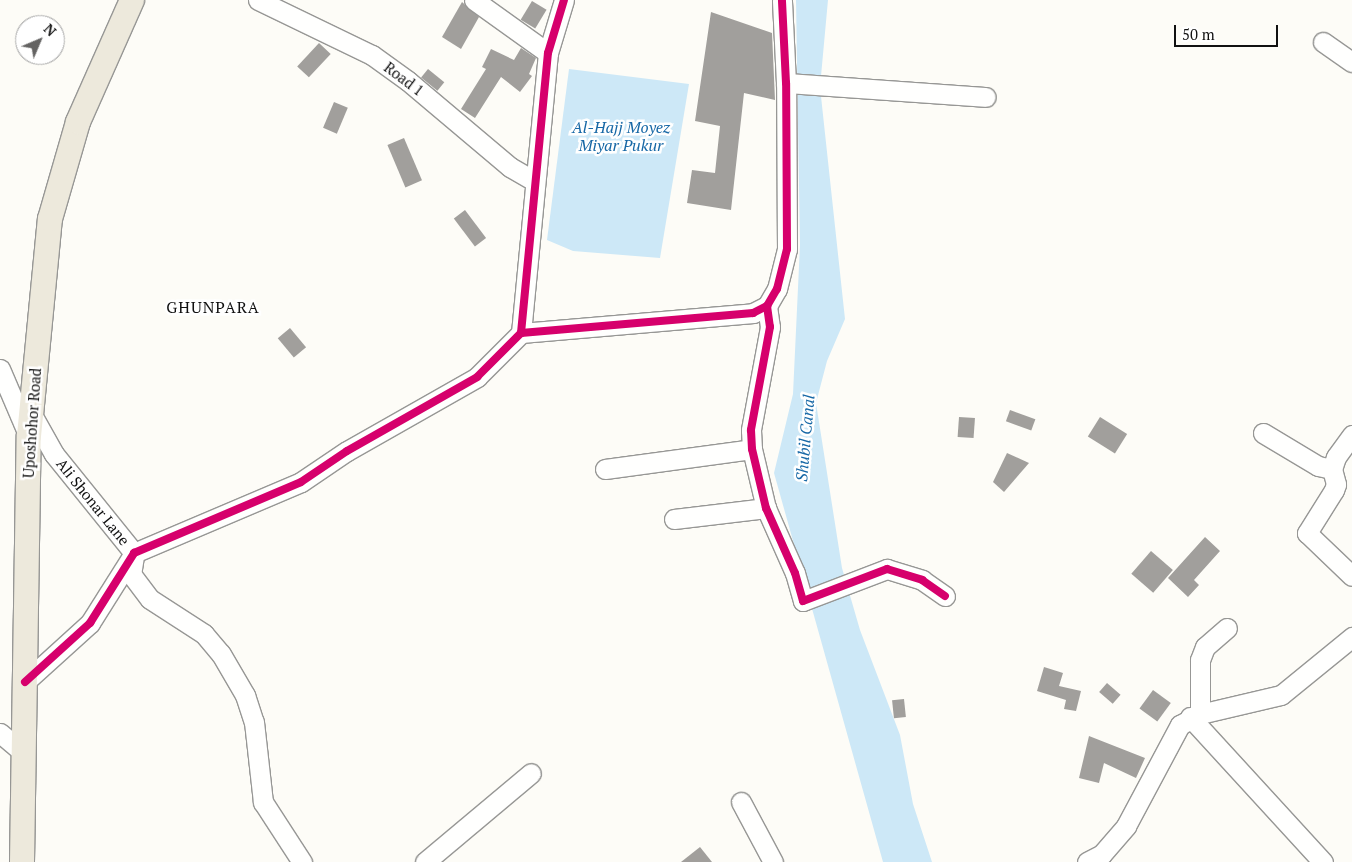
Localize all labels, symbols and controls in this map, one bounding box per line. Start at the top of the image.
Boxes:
north arrow [15,15,65,65]
scale bar [1177,15,1281,47]
text: N [40,19,61,40]
text: 50 m [1182,24,1215,44]
street label: Road 1 [381,58,427,100]
water label: Al-Hajj Moyez Miyar Pukur [572,117,670,155]
district label: GHUNPARA [165,297,261,317]
street label: Uposhohor Road [19,367,45,479]
water label: Shubil Canal [792,394,818,482]
street label: Ali Shonar Lane [53,455,133,549]

